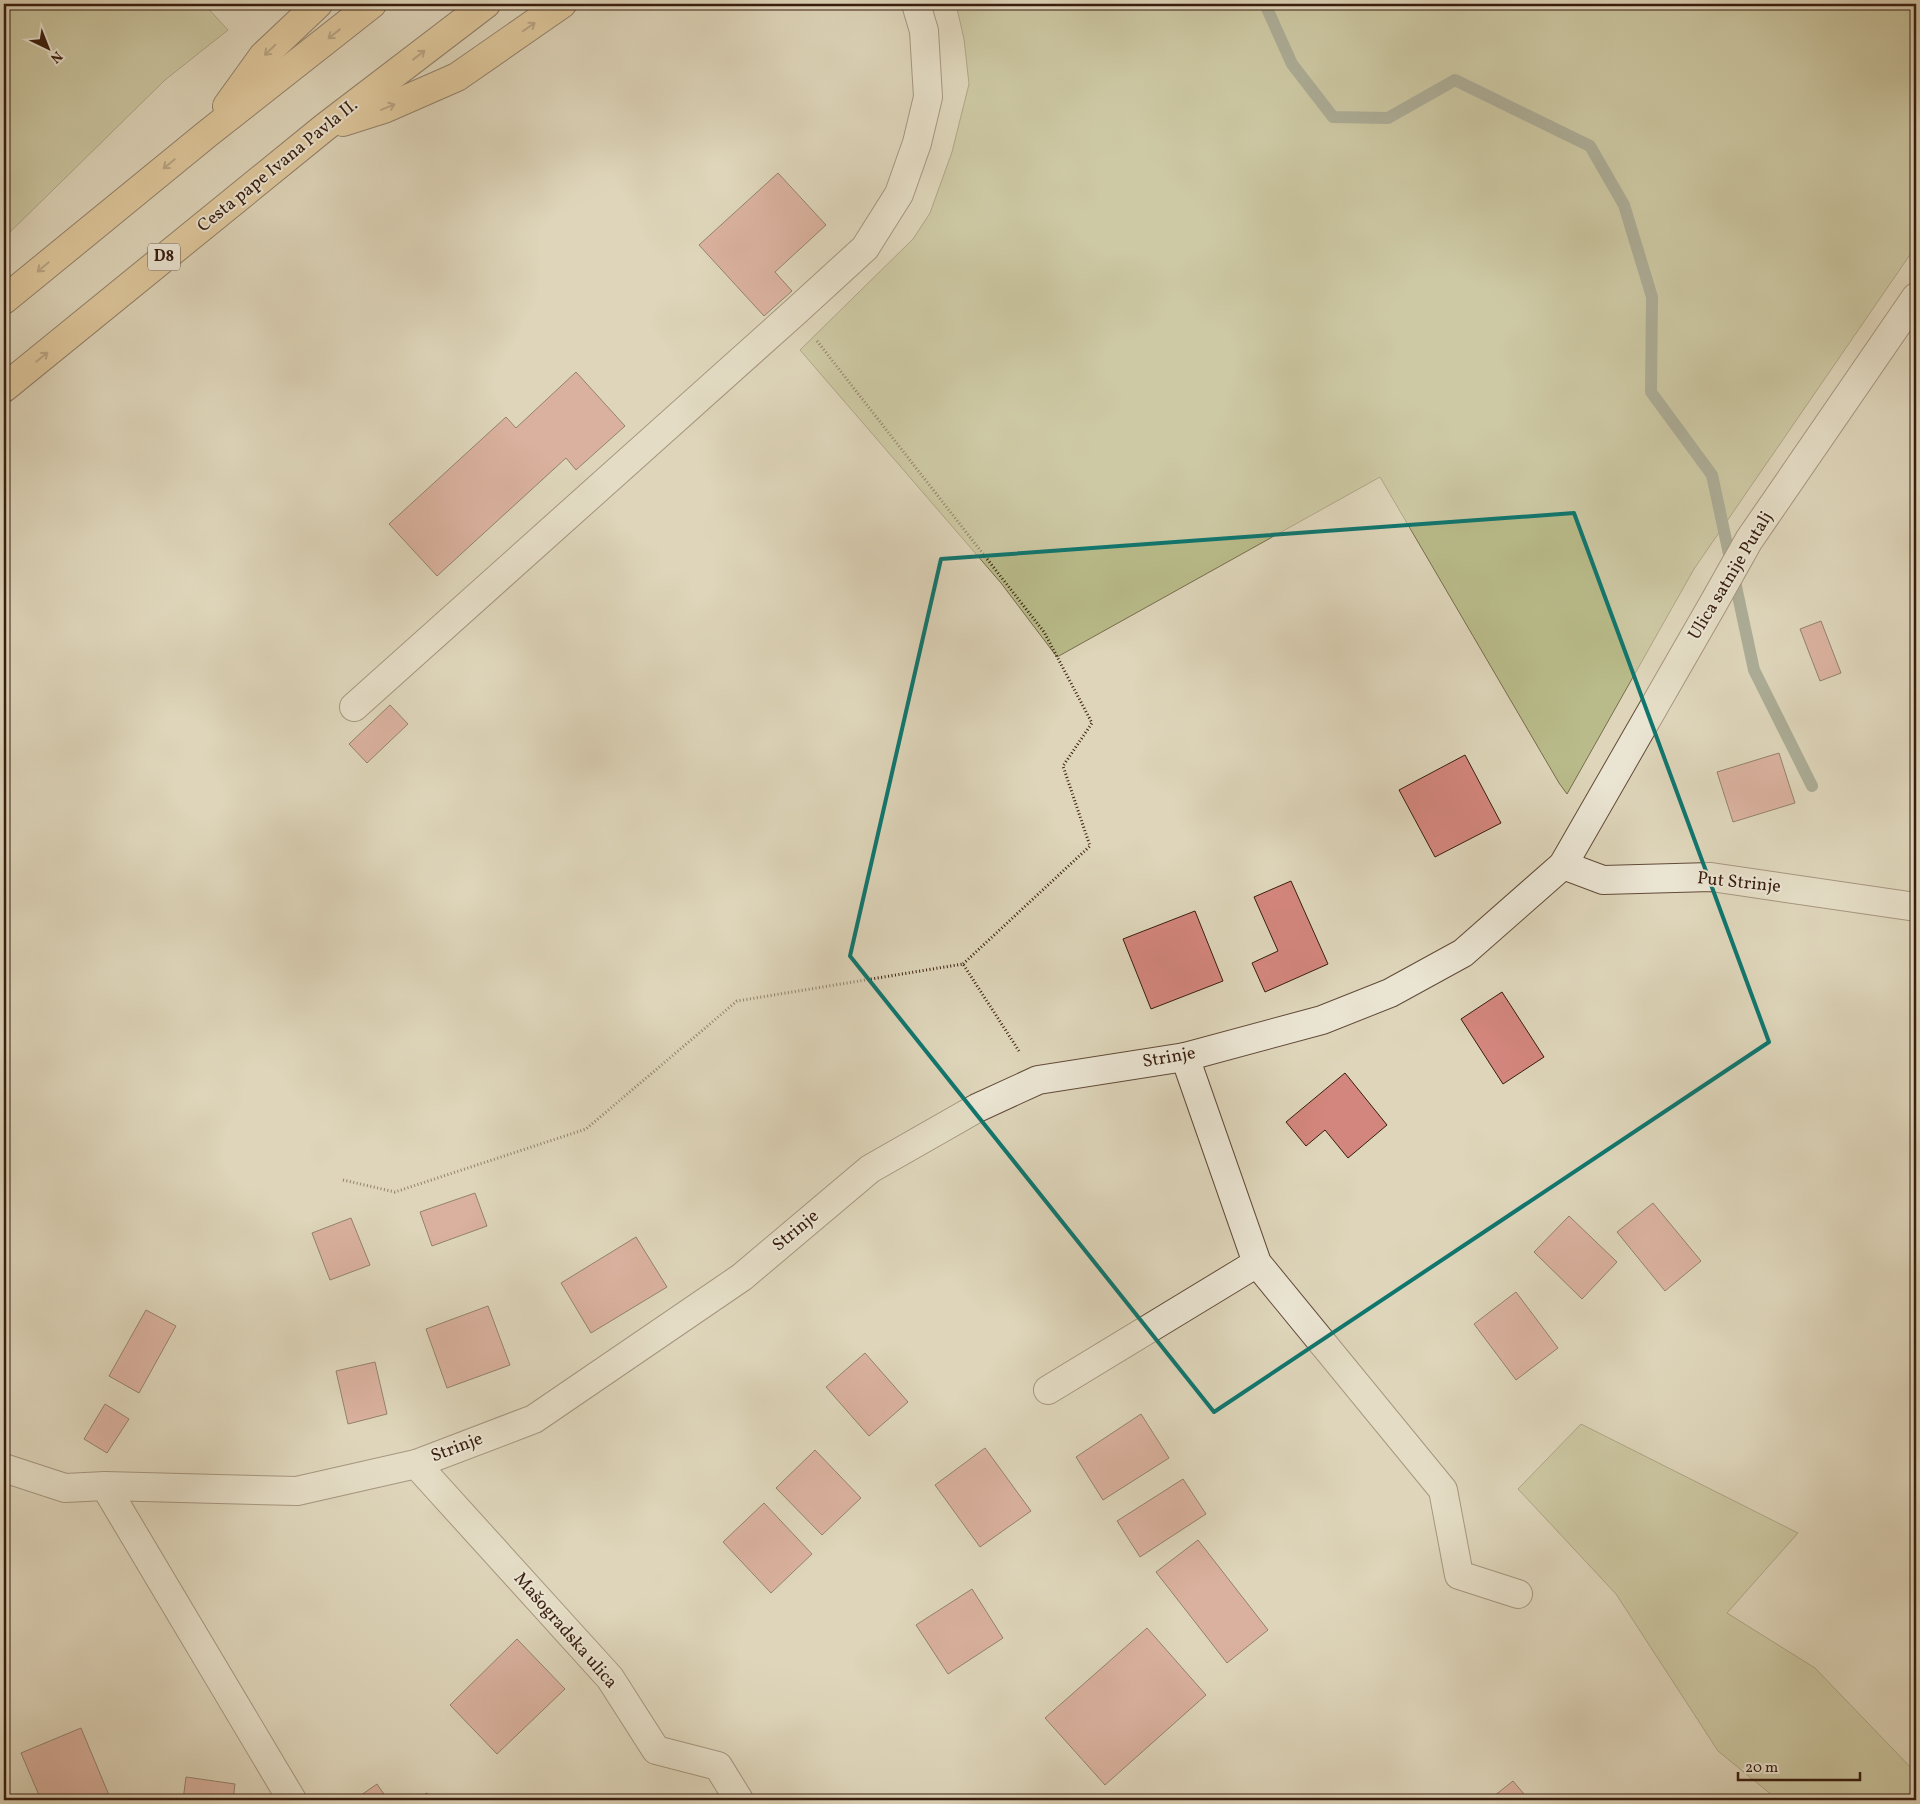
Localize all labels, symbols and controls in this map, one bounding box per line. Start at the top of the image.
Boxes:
north arrow [22,22,72,72]
one-way arrow [521,22,535,32]
one-way arrow [328,28,341,39]
one-way arrow [264,44,276,56]
text: N [46,46,66,67]
one-way arrow [412,49,425,60]
street label: Cesta pape Ivana Pavla II. [192,93,364,239]
one-way arrow [380,102,395,111]
one-way arrow [163,159,176,170]
road number: D8 [148,243,180,270]
one-way arrow [37,261,50,272]
one-way arrow [35,351,48,362]
street label: Ulica satnije Putalj [1683,507,1779,645]
street label: Put Strinje [1696,866,1782,900]
street label: Strinje [1140,1041,1198,1075]
street label: Strinje [767,1204,825,1258]
street label: Strinje [428,1427,486,1469]
street label: Mašogradska ulica [507,1567,623,1695]
scale bar [1738,1749,1860,1781]
text: 20 m [1745,1758,1778,1779]

